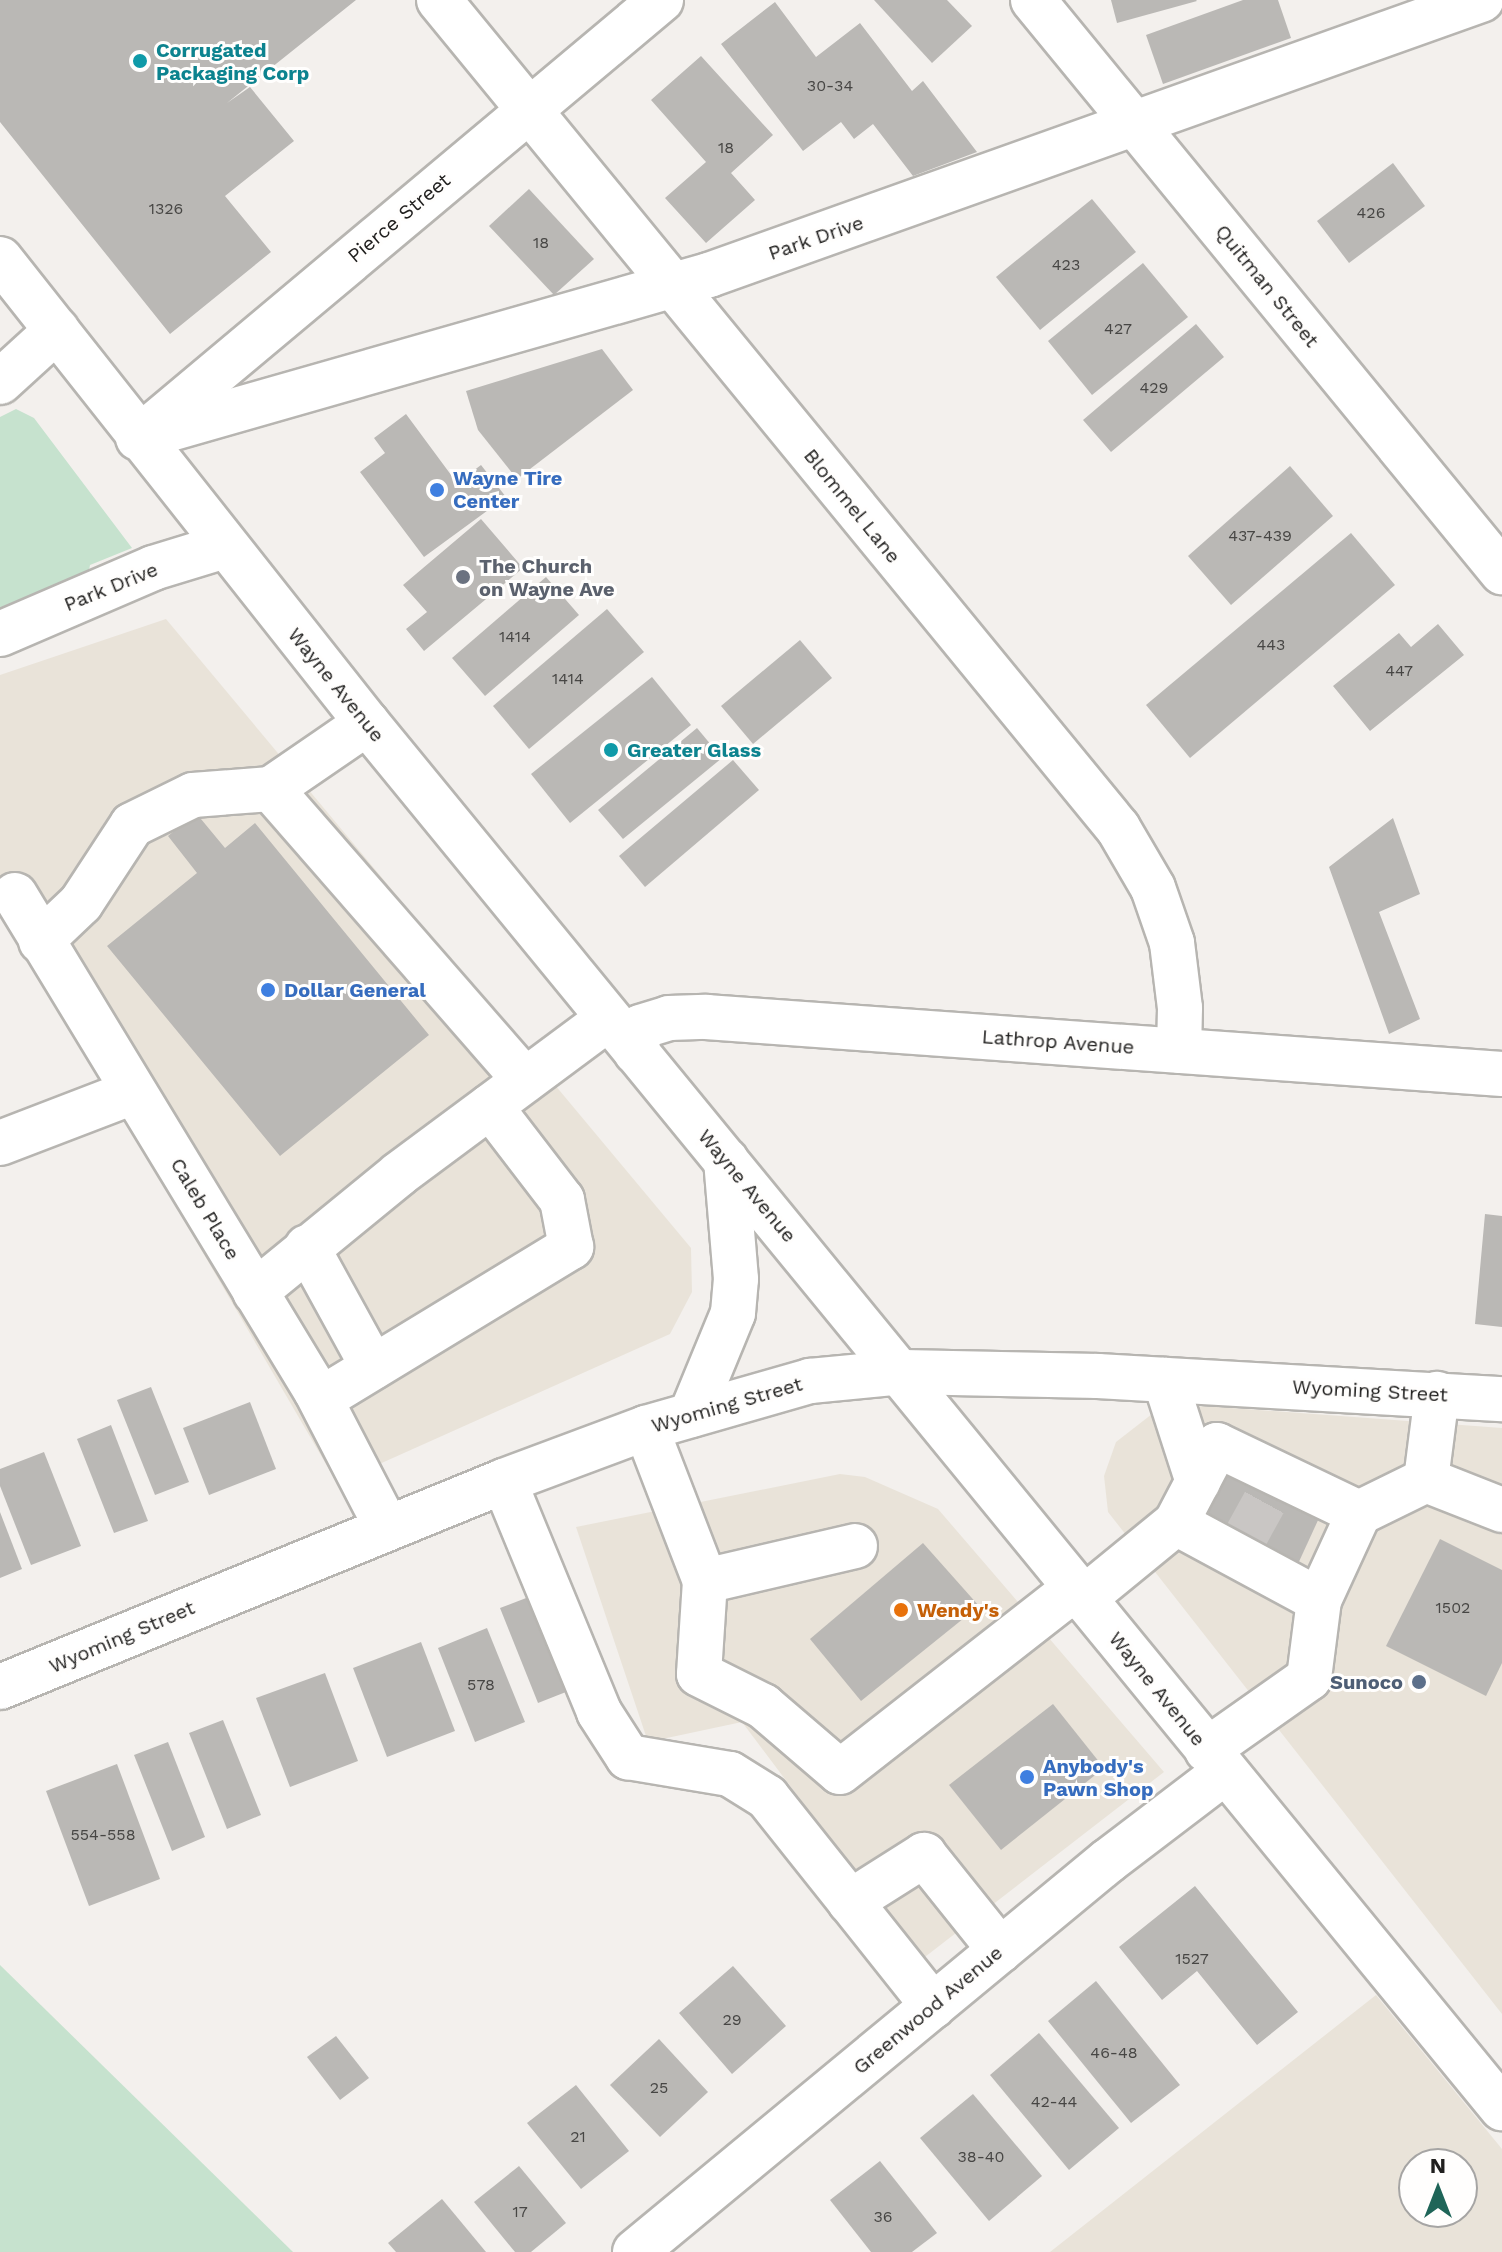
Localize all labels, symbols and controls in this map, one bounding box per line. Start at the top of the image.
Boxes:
place label: Corrugated Packaging Corp [156,38,309,85]
marker: Corrugated Packaging Corp [131,52,149,70]
house number: 30-34 [807,76,853,96]
house number: 18 [718,138,734,158]
street label: Pierce Street [343,168,455,268]
house number: 1326 [149,199,183,219]
house number: 426 [1357,203,1385,223]
street label: Park Drive [765,210,867,266]
street label: Quitman Street [1210,220,1324,352]
house number: 18 [533,233,549,253]
house number: 423 [1052,255,1080,275]
house number: 427 [1104,319,1132,339]
house number: 429 [1140,378,1168,398]
street label: Blommel Lane [798,444,906,568]
place label: Wayne Tire Center [453,466,563,513]
marker: Wayne Tire Center [428,481,446,499]
house number: 437-439 [1228,526,1292,546]
place label: The Church on Wayne Ave [479,554,615,601]
street label: Park Drive [60,557,162,617]
marker: The Church on Wayne Ave [454,568,472,586]
street label: Wayne Avenue [282,623,390,747]
house number: 1414 [499,627,531,647]
house number: 443 [1257,635,1285,655]
house number: 447 [1385,661,1413,681]
house number: 1414 [552,669,584,689]
place label: Greater Glass [627,738,761,762]
marker: Greater Glass [602,741,620,759]
place label: Dollar General [284,978,426,1002]
marker: Dollar General [259,981,277,999]
street label: Lathrop Avenue [981,1025,1135,1059]
street label: Wayne Avenue [693,1124,801,1248]
street label: Caleb Place [165,1154,245,1264]
street label: Wyoming Street [649,1372,805,1438]
street label: Wyoming Street [1291,1375,1449,1407]
street label: Wyoming Street [46,1595,198,1679]
place label: Wendy's [917,1598,999,1622]
house number: 1502 [1436,1598,1470,1618]
marker: Wendy's [892,1601,910,1619]
street label: Wayne Avenue [1103,1627,1211,1751]
place label: Sunoco [1330,1670,1403,1694]
marker: Sunoco [1410,1673,1428,1691]
house number: 578 [467,1675,495,1695]
place label: Anybody's Pawn Shop [1043,1754,1154,1801]
marker: Anybody's Pawn Shop [1018,1768,1036,1786]
house number: 554-558 [70,1825,136,1845]
street label: Greenwood Avenue [848,1940,1008,2080]
house number: 1527 [1175,1949,1209,1969]
house number: 29 [722,2010,742,2030]
house number: 46-48 [1090,2043,1138,2063]
house number: 25 [650,2078,668,2098]
house number: 42-44 [1031,2092,1077,2112]
house number: 21 [570,2127,586,2147]
house number: 38-40 [957,2147,1005,2167]
north arrow [1398,2148,1478,2228]
text: N [1430,2153,1446,2178]
house number: 17 [512,2202,528,2222]
house number: 36 [873,2207,893,2227]

